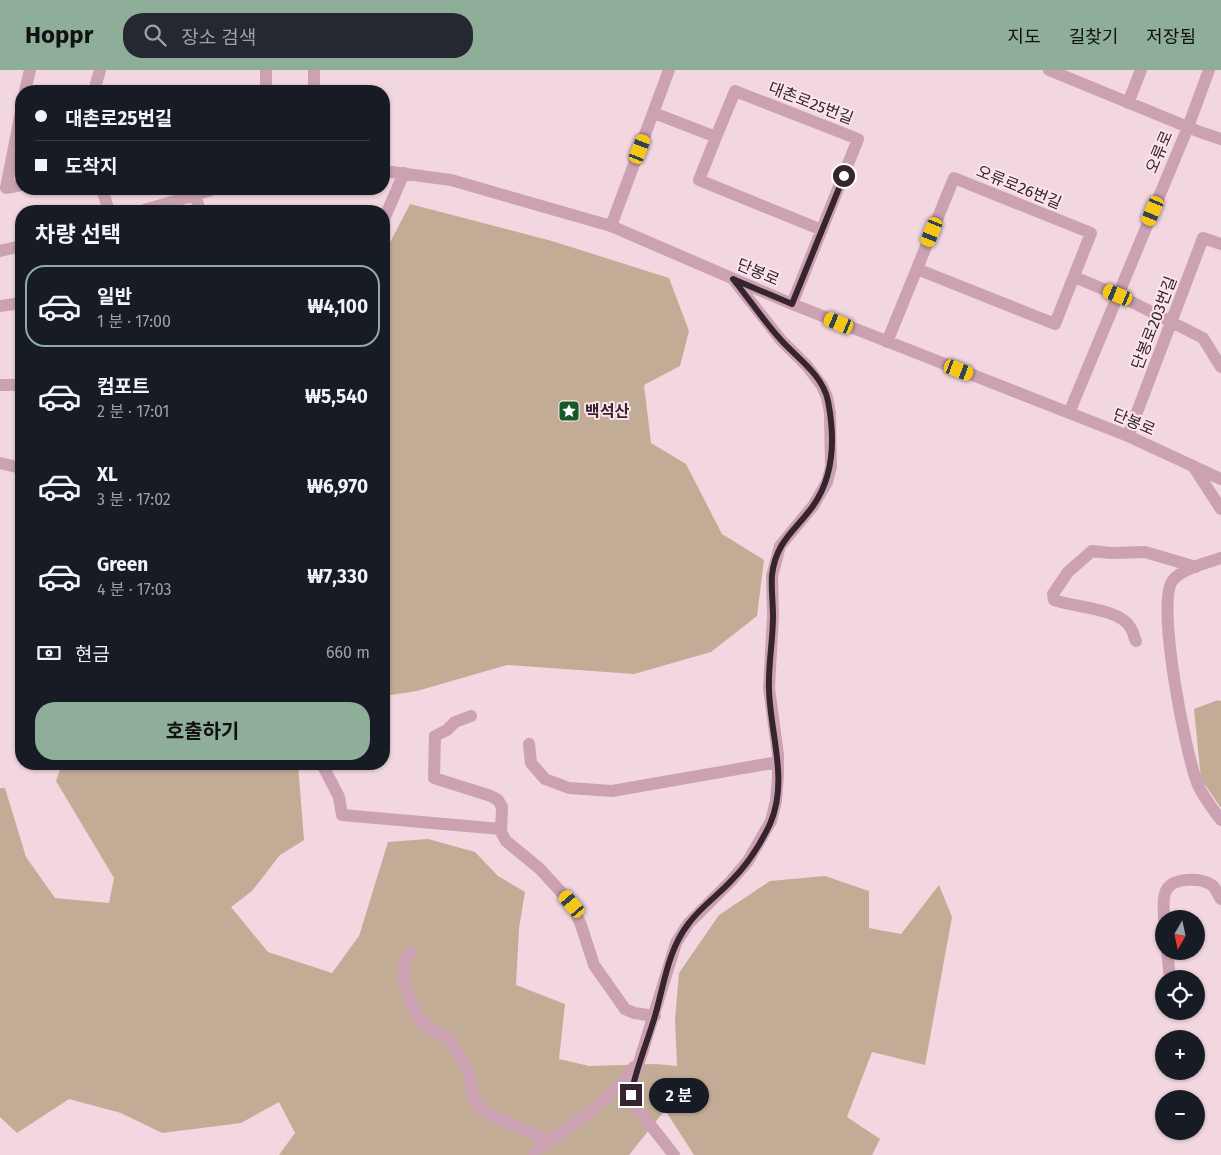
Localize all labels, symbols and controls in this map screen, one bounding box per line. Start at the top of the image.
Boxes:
search box [123,13,473,58]
text: Hoppr [25,21,93,49]
icon: search [141,21,169,49]
text: 장소 검색 [181,26,256,49]
text: 지도 [1008,26,1041,48]
text: 길찾기 [1069,26,1118,48]
text: 저장됨 [1146,26,1196,48]
street label: 대촌로25번길 [766,78,856,128]
text: 대촌로25번길 [65,107,172,130]
street label: 오류로 [1142,128,1176,176]
car [627,132,652,166]
text: 도착지 [65,155,117,178]
street label: 오류로26번길 [974,161,1064,213]
route start [833,165,855,187]
car [1140,194,1165,228]
car [919,215,944,249]
text: 차량 선택 [35,221,121,248]
street label: 단봉로 [734,255,782,289]
street label: 단봉로203번길 [1128,274,1180,372]
car [1101,282,1134,308]
icon: car [37,284,82,329]
text: 일반 [97,285,132,308]
text: ₩4,100 [308,295,368,318]
car [822,310,855,336]
text: 1 분 · 17:00 [97,312,171,331]
car [942,358,975,382]
icon: car [37,374,82,419]
text: 컴포트 [97,375,149,398]
text: ₩5,540 [305,385,368,408]
place icon: 백석산 [557,399,581,423]
text: 2 분 · 17:01 [97,402,170,421]
place label: 백석산 [585,402,629,421]
street label: 단봉로 [1110,405,1158,439]
text: XL [97,463,118,486]
icon: car [37,464,82,509]
text: ₩6,970 [307,475,368,498]
text: 3 분 · 17:02 [97,490,171,509]
text: Green [97,553,148,576]
icon: car [37,554,82,599]
text: ₩7,330 [307,565,368,588]
text: 4 분 · 17:03 [97,580,171,599]
icon: cash [35,639,63,667]
text: 현금 [75,643,110,666]
text: 660 m [326,643,370,662]
button: 호출하기 [35,702,370,760]
car [556,888,587,920]
north arrow [1155,910,1205,960]
map controls [1155,910,1205,1140]
button: locate [1155,970,1205,1020]
button: + [1155,1030,1205,1080]
callout: 2 분 [648,1078,708,1112]
route end [620,1084,642,1106]
text: 2 분 [666,1086,692,1105]
button: − [1155,1090,1205,1140]

